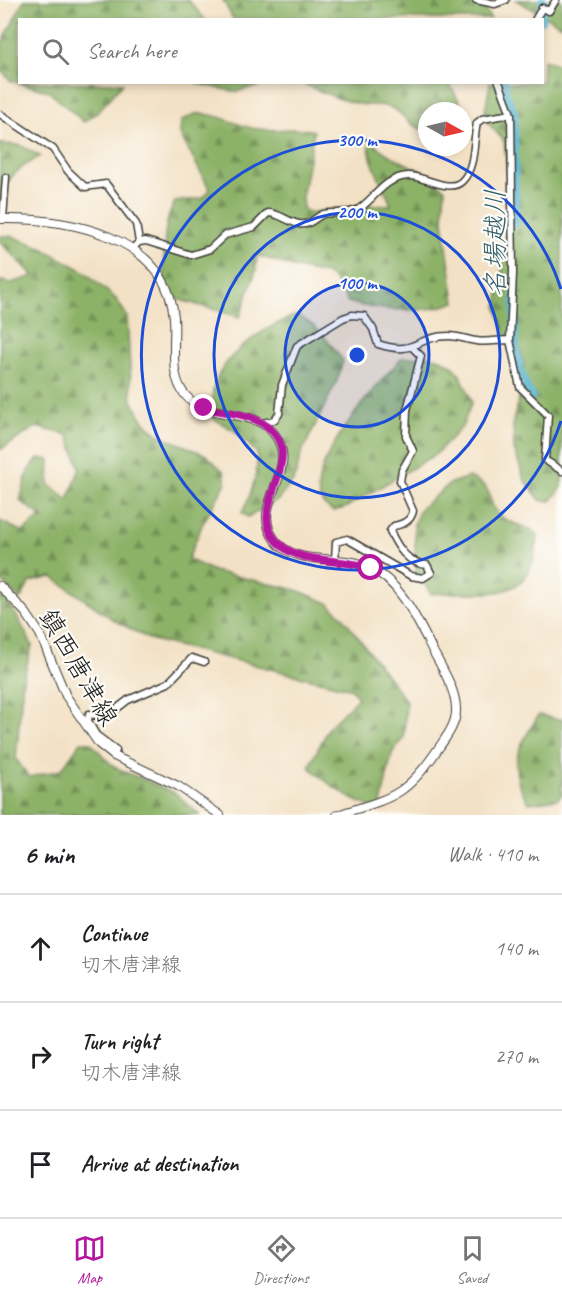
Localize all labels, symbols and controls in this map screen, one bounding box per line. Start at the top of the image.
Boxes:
search box [18,18,544,84]
icon: search [39,35,72,68]
text: Search here [87,37,177,65]
north arrow [418,102,472,156]
text: 300 m [338,129,378,151]
water label: 名場越川 [478,189,512,297]
text: 200 m [338,201,378,223]
text: 100 m [338,272,378,294]
centre of rings [347,345,367,365]
route end [190,394,216,420]
route start [357,554,383,580]
street label: 鎮西唐津線 [32,603,125,732]
text: 6 min [24,838,74,871]
text: Walk · 410 m [448,842,538,867]
text: Continue [81,920,147,948]
icon: ahead [24,932,57,965]
text: 140 m [495,936,538,961]
text: 切木唐津線 [81,952,181,977]
text: Turn right [81,1028,158,1056]
icon: right [24,1040,57,1073]
text: 270 m [495,1044,538,1069]
text: 切木唐津線 [81,1060,181,1085]
icon: arrive [24,1148,57,1181]
text: Arrive at destination [81,1150,238,1178]
tab: Map [73,1232,106,1288]
tab: Directions [253,1232,309,1288]
tab: Saved [456,1232,489,1288]

